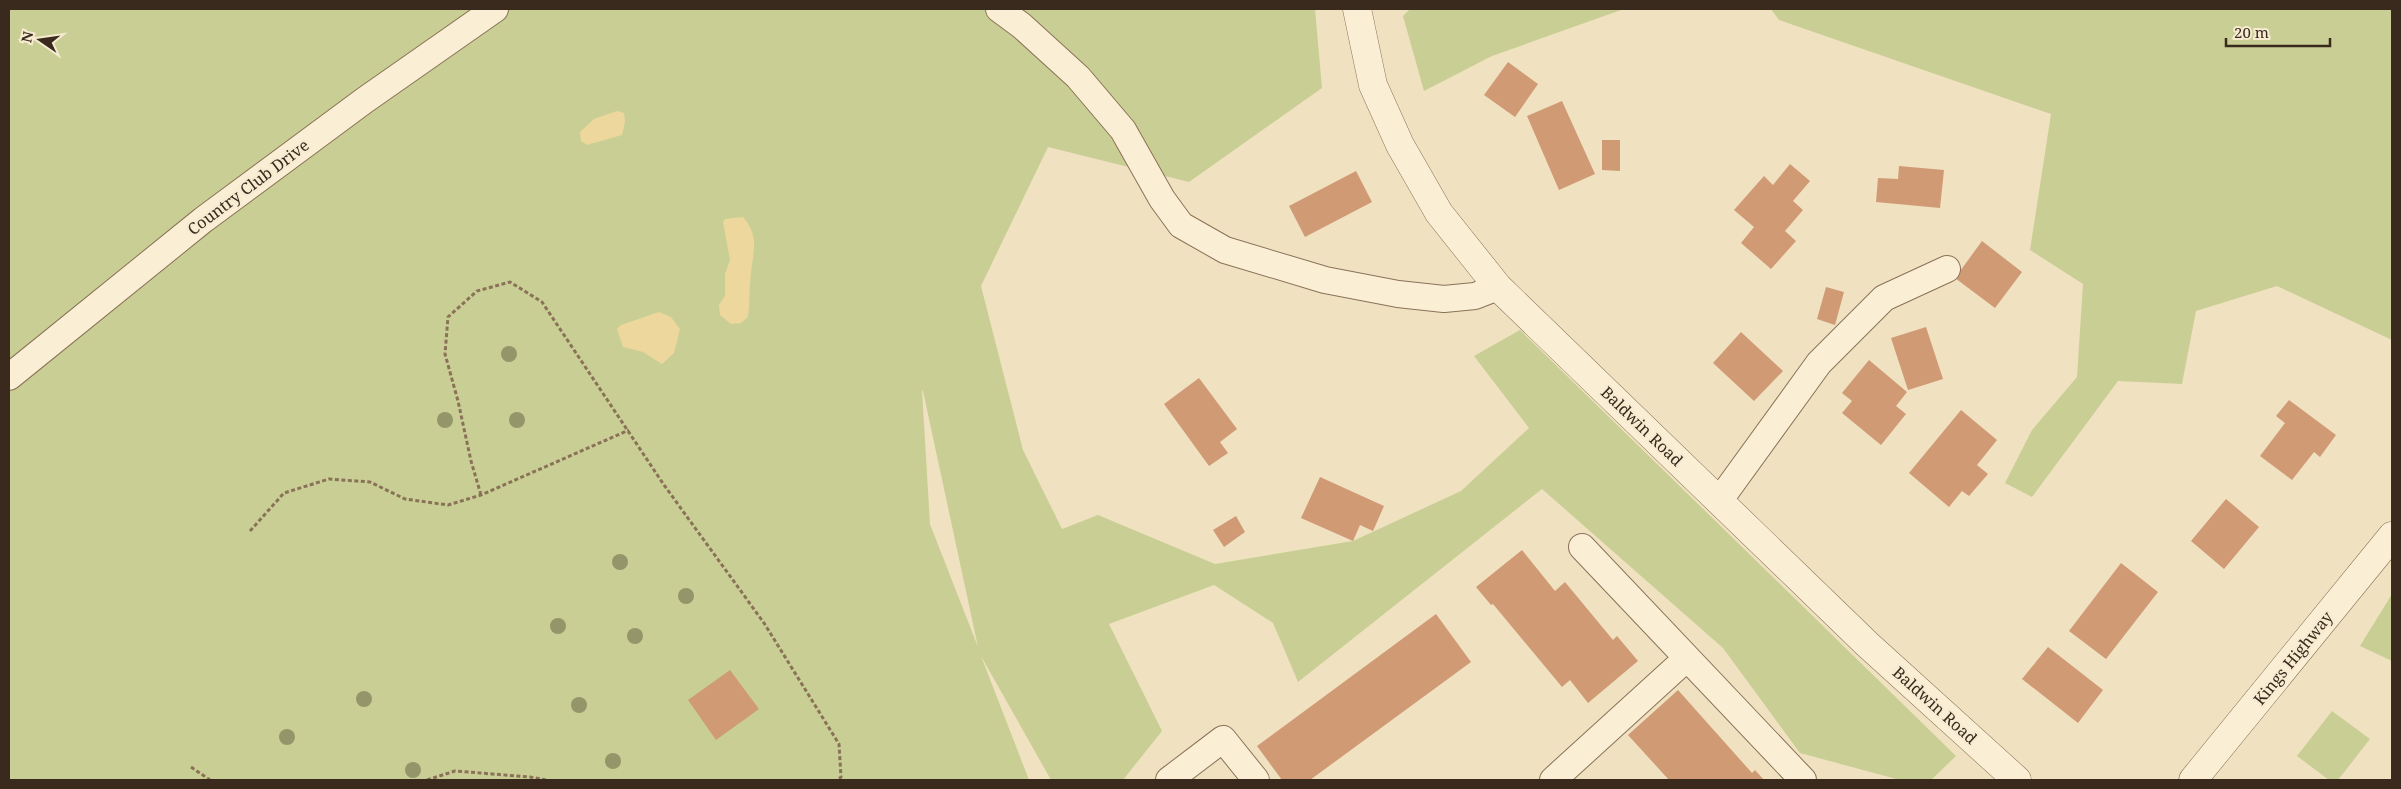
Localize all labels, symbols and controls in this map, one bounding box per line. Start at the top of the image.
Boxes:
north arrow [15,15,65,65]
scale bar [2226,15,2330,47]
text: 20 m [2234,22,2269,42]
text: N [16,29,37,44]
street label: Country Club Drive [183,134,313,240]
street label: Baldwin Road [1596,381,1688,471]
street label: Kings Highway [2248,606,2338,710]
street label: Baldwin Road [1888,661,1982,749]

